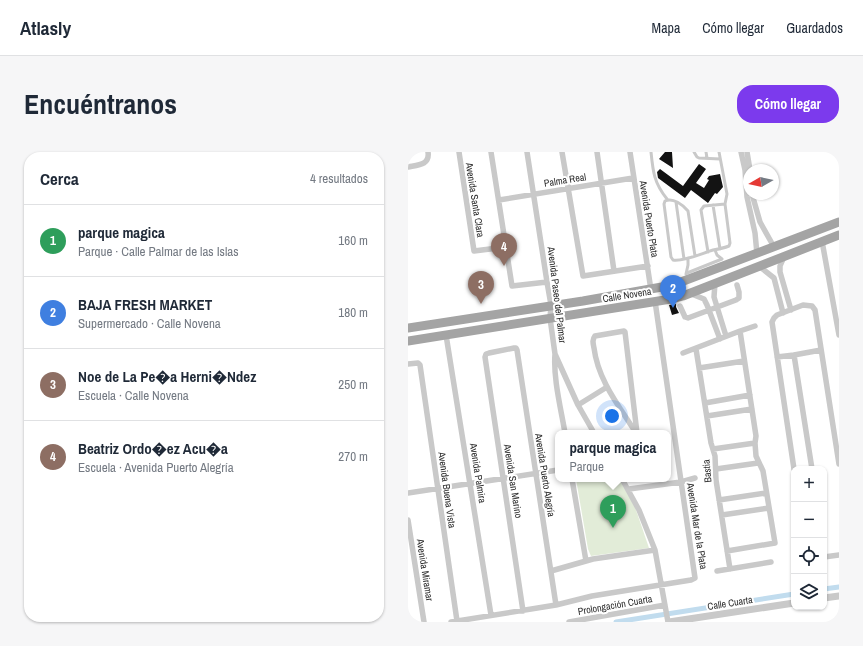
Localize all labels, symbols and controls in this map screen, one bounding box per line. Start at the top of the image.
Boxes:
text: Atlasly [20,15,71,41]
text: Mapa [652,19,680,37]
text: Cómo llegar [702,19,764,37]
text: Guardados [786,19,843,37]
text: Encuéntranos [24,85,177,123]
button: Cómo llegar [737,85,839,123]
street label: Avenida Santa Clara [463,161,487,239]
north arrow [743,164,779,200]
text: Cerca [40,167,79,190]
text: 4 resultados [310,170,368,187]
street label: Palma Real [543,170,587,190]
street label: Avenida Puerto Plata [636,179,662,259]
text: parque magica [78,222,165,243]
text: 1 [50,232,56,249]
text: 160 m [338,232,368,249]
pin: 4 [491,233,517,266]
text: Parque · Calle Palmar de las Islas [78,243,239,260]
street label: Avenida Paseo del Palmar [545,245,569,344]
pin: 3 [468,271,494,304]
pin: 2 [660,275,686,308]
street label: Calle Novena [602,285,653,305]
text: BAJA FRESH MARKET [78,294,212,315]
text: 2 [50,304,56,321]
text: 180 m [338,304,368,321]
text: Supermercado · Calle Novena [78,315,221,332]
text: Noe de La Pe�a Herni�Ndez [78,366,256,387]
text: 3 [50,376,56,393]
text: 250 m [338,376,368,393]
text: Escuela · Calle Novena [78,387,189,404]
your location [602,406,622,426]
popup [555,430,671,482]
street label: Avenida Puerto Alegría [532,431,558,518]
text: parque magica [570,437,656,458]
text: Beatriz Ordo�ez Acu�a [78,438,228,459]
street label: Avenida Palmira [467,441,489,504]
street label: Avenida San Marino [501,442,525,519]
text: 4 [50,448,56,465]
text: 270 m [338,448,368,465]
street label: Avenida Buena Vista [435,450,459,529]
text: Parque [570,458,604,475]
street label: Bastia [699,458,714,483]
text: Escuela · Avenida Puerto Alegría [78,459,234,476]
map controls [791,466,827,610]
button: + [791,466,827,502]
street label: Avenida Mar de la Plata [684,481,710,571]
pin: 1 [600,495,626,528]
button: − [791,502,827,538]
street label: Avenida Miramar [414,537,436,602]
button: locate [791,538,827,574]
button: layers [791,574,827,610]
street label: Prolongación Cuarta [577,592,654,618]
street label: Calle Cuarta [706,593,754,613]

